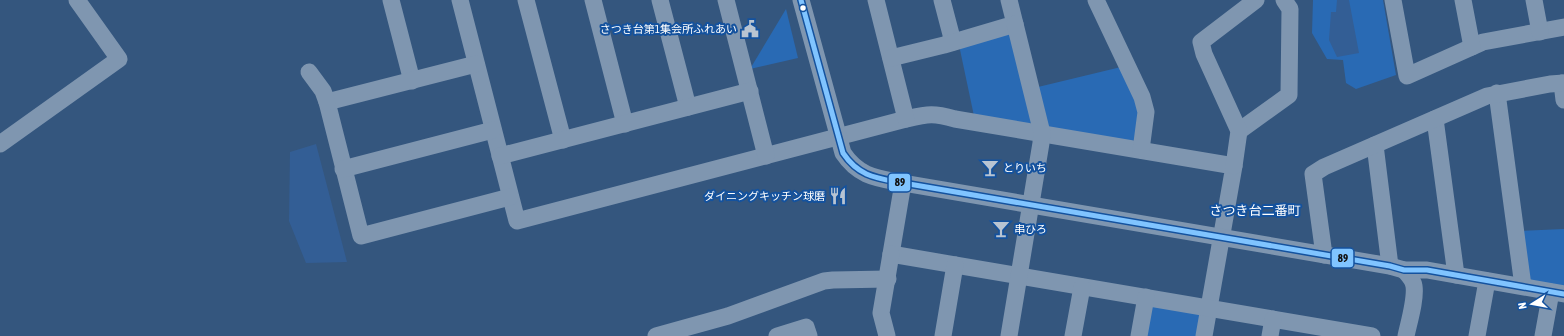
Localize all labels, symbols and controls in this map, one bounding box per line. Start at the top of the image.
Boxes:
unlabelled marker [798,3,808,13]
public building icon: さつき台第1集会所ふれあい [740,19,760,39]
place label: さつき台第1集会所ふれあい [600,23,737,35]
bar icon: とりいち [980,158,1000,178]
place label: とりいち [1003,162,1047,174]
line badge: 89 [888,173,911,192]
text: 89 [895,176,905,188]
restaurant icon: ダイニングキッチン球磨 [828,186,848,206]
place label: ダイニングキッチン球磨 [704,190,825,202]
district label: さつき台二番町 [1209,203,1301,218]
bar icon: 串ひろ [991,219,1011,239]
place label: 串ひろ [1014,223,1047,235]
line badge: 89 [1331,248,1354,268]
text: 89 [1338,252,1348,264]
north arrow [1512,284,1552,324]
text: N [1516,302,1529,310]

